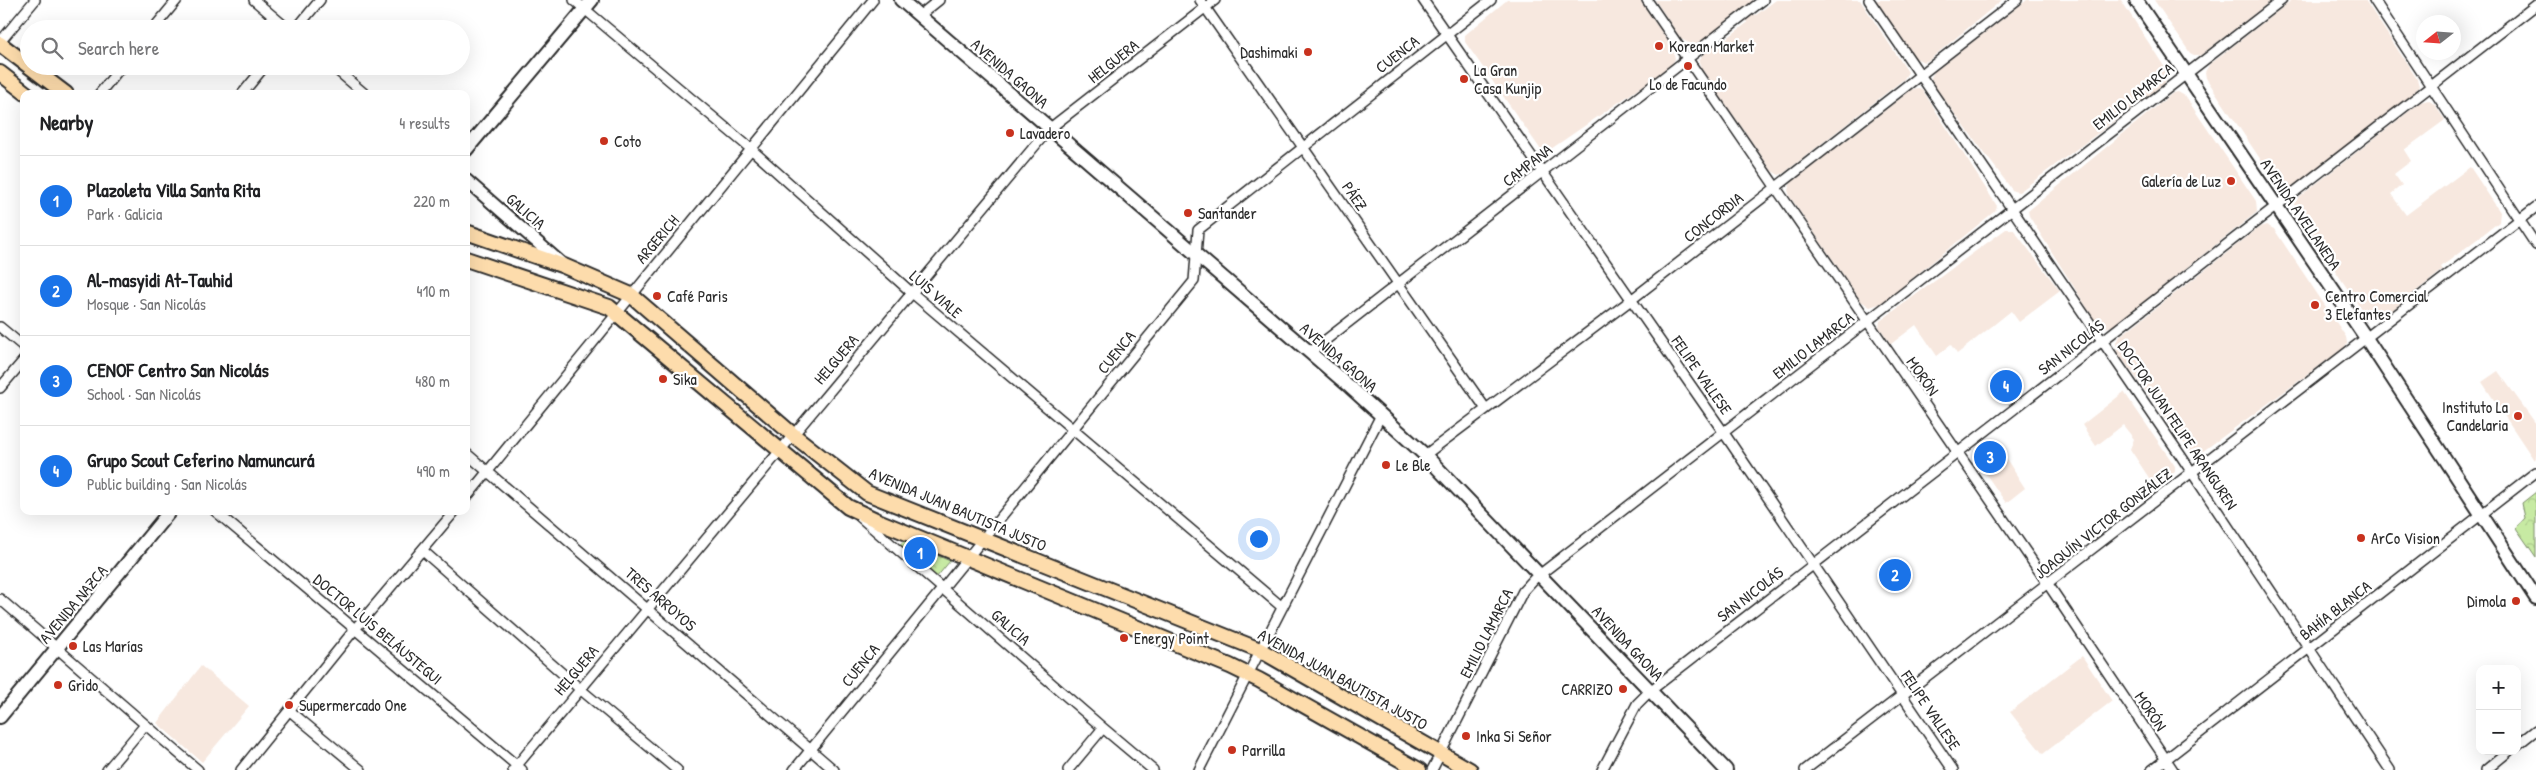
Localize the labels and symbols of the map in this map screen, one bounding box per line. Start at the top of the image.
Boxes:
north arrow [2416,15,2461,60]
street label: CUENCA [1371,30,1424,78]
street label: AVENIDA GAONA [967,33,1054,113]
street label: HELGUERA [1083,34,1143,88]
place label: Korean Market [1669,35,1754,57]
marker: Korean Market [1653,40,1665,52]
place label: Dashimaki [1240,41,1298,63]
marker: Dashimaki [1302,46,1314,58]
street label: EMILIO LAMARCA [2088,57,2178,135]
place label: La Gran Casa Kunjip [1474,59,1541,99]
marker: Lo de Facundo [1682,60,1694,72]
marker: La Gran Casa Kunjip [1458,73,1470,85]
place label: Lo de Facundo [1649,73,1727,95]
place label: Lavadero [1020,122,1071,144]
marker: Lavadero [1004,127,1016,139]
place label: Coto [614,130,642,152]
marker: Coto [598,135,610,147]
street label: CAMPANA [1497,138,1557,191]
street label: AVENIDA AVELLANEDA [2256,154,2347,274]
place label: Galería de Luz [2141,170,2221,192]
marker: Galería de Luz [2225,175,2237,187]
street label: PÁEZ [1337,177,1373,215]
street label: CONCORDIA [1679,187,1748,247]
street label: GALICIA [502,188,551,234]
place label: Santander [1198,202,1257,224]
marker: Santander [1182,207,1194,219]
street label: ARGERICH [630,210,684,268]
street label: LUIS VIALE [905,265,967,323]
place label: Café Paris [667,285,728,307]
place label: Centro Comercial 3 Elefantes [2325,285,2429,325]
marker: Café Paris [651,290,663,302]
marker: Centro Comercial 3 Elefantes [2309,299,2321,311]
street label: EMILIO LAMARCA [1768,306,1858,384]
street label: SAN NICOLÁS [2033,314,2109,380]
street label: AVENIDA GAONA [1296,317,1383,397]
street label: CUENCA [1092,326,1140,378]
street label: HELGUERA [809,329,864,389]
street label: FELIPE VALLESE [1666,330,1737,419]
street label: DOCTOR JUAN FELIPE ARANGUREN [2113,336,2243,514]
street label: MORÓN [1902,352,1944,400]
pin: 4 [1990,367,2022,405]
place label: Sika [673,368,697,390]
marker: Sika [657,373,669,385]
place label: Instituto La Candelaria [2442,396,2508,436]
marker: Instituto La Candelaria [2512,410,2524,422]
pin: 3 [1974,438,2006,476]
place label: Le Ble [1396,454,1431,476]
marker: Le Ble [1380,459,1392,471]
street label: AVENIDA JUAN BAUTISTA JUSTO [866,462,1050,556]
street label: JOAQUÍN VICTOR GONZÁLEZ [2030,462,2176,584]
your location [1246,526,1272,552]
place label: ArCo Vision [2371,527,2440,549]
marker: ArCo Vision [2355,532,2367,544]
pin: 1 [904,534,936,572]
pin: 2 [1879,556,1911,594]
street label: AVENIDA NAZCA [34,560,112,648]
street label: SAN NICOLÁS [1712,561,1788,627]
street label: TRES ARROYOS [621,562,702,636]
street label: DOCTOR LUIS BELÁUSTEGUI [309,568,447,690]
street label: BAHÍA BLANCA [2294,575,2376,645]
street label: EMILIO LAMARCA [1454,584,1518,681]
place label: Dimola [2467,590,2506,612]
marker: Dimola [2510,595,2522,607]
street label: AVENIDA GAONA [1587,600,1669,686]
street label: GALICIA [987,604,1036,650]
street label: AVENIDA JUAN BAUTISTA JUSTO [1254,623,1432,735]
place label: Energy Point [1134,627,1209,649]
marker: Energy Point [1118,632,1130,644]
place label: Las Marías [83,635,143,657]
street label: CUENCA [836,639,884,691]
marker: Las Marías [67,640,79,652]
street label: HELGUERA [549,640,604,700]
street label: FELIPE VALLESE [1896,665,1966,754]
place label: Grido [68,674,99,696]
place label: CARRIZO [1561,678,1613,700]
marker: Grido [52,679,64,691]
marker: CARRIZO [1617,683,1629,695]
street label: MORÓN [2130,687,2172,735]
place label: Supermercado One [299,694,408,716]
marker: Supermercado One [283,699,295,711]
place label: Inka Si Señor [1476,725,1552,747]
marker: Inka Si Señor [1460,730,1472,742]
place label: Parrilla [1242,739,1285,761]
marker: Parrilla [1226,744,1238,756]

